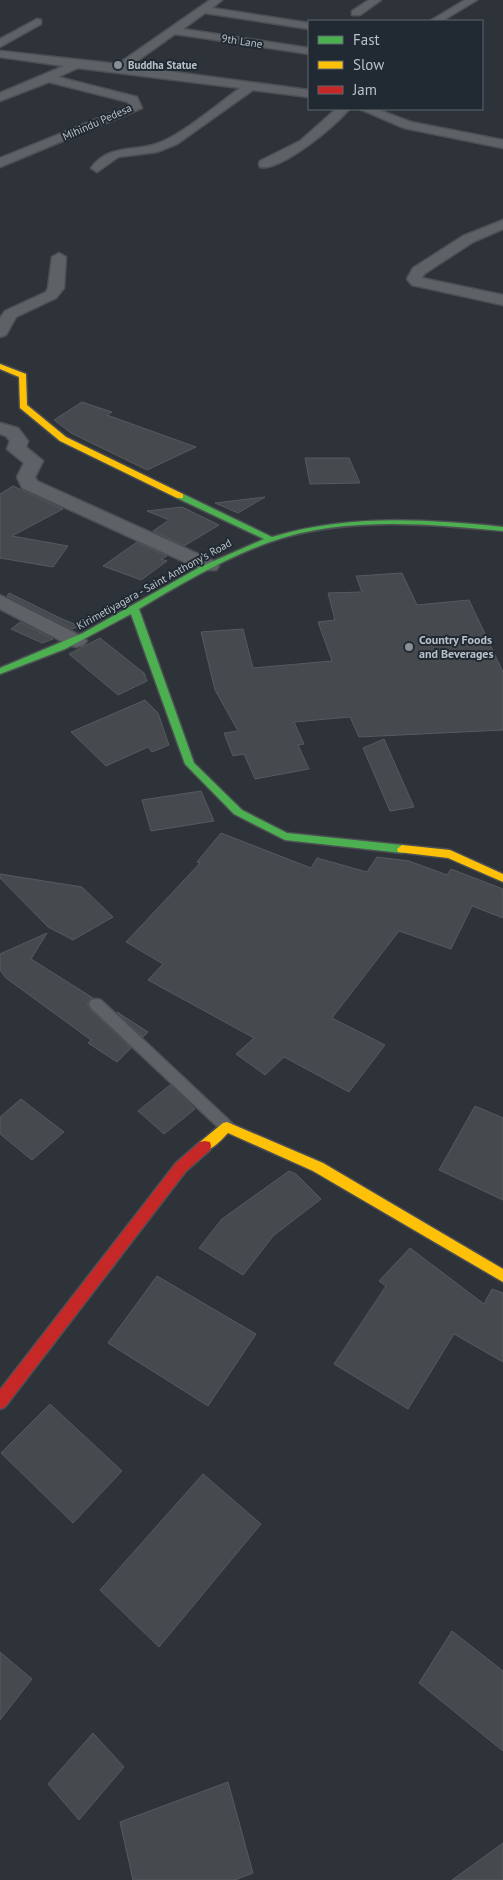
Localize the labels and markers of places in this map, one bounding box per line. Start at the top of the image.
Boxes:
place label: Buddha Statue [128,58,197,72]
marker: Buddha Statue [112,59,124,71]
place label: Country Foods and Beverages [419,632,494,661]
marker: Country Foods and Beverages [403,641,415,653]

